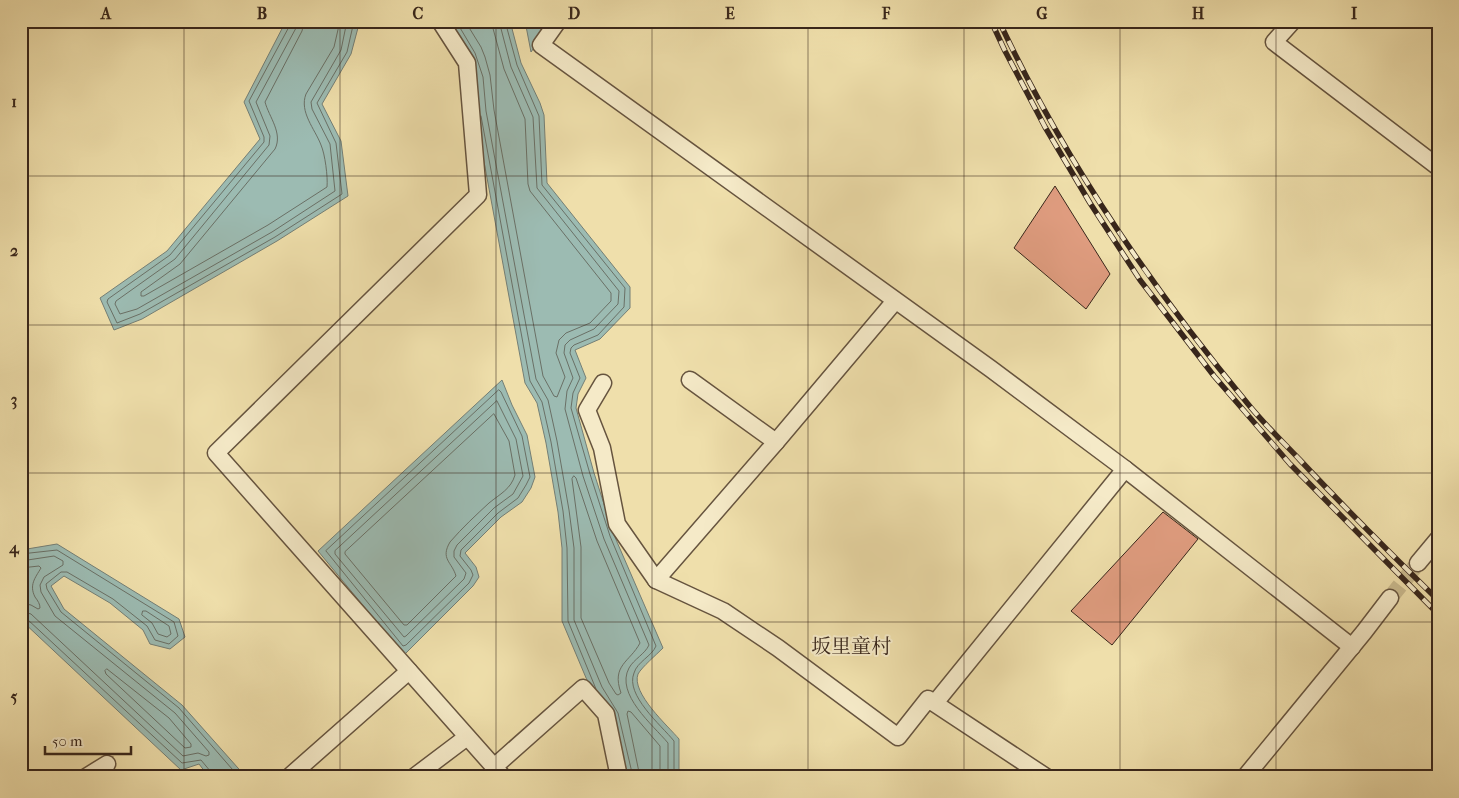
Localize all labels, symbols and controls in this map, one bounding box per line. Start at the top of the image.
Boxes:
text: A [100,4,112,23]
text: B [257,4,267,23]
text: C [413,4,424,23]
text: D [568,4,580,23]
text: E [725,4,735,23]
text: F [881,4,891,23]
text: G [1036,4,1048,23]
text: H [1192,4,1205,23]
text: I [1351,4,1358,23]
text: 1 [11,92,17,111]
text: 2 [10,241,18,260]
text: 3 [11,390,17,410]
text: 4 [8,538,20,558]
district label: 坂里童村 [811,635,891,658]
text: 5 [11,687,18,706]
scale bar [45,723,131,755]
text: 50 m [52,732,83,750]

